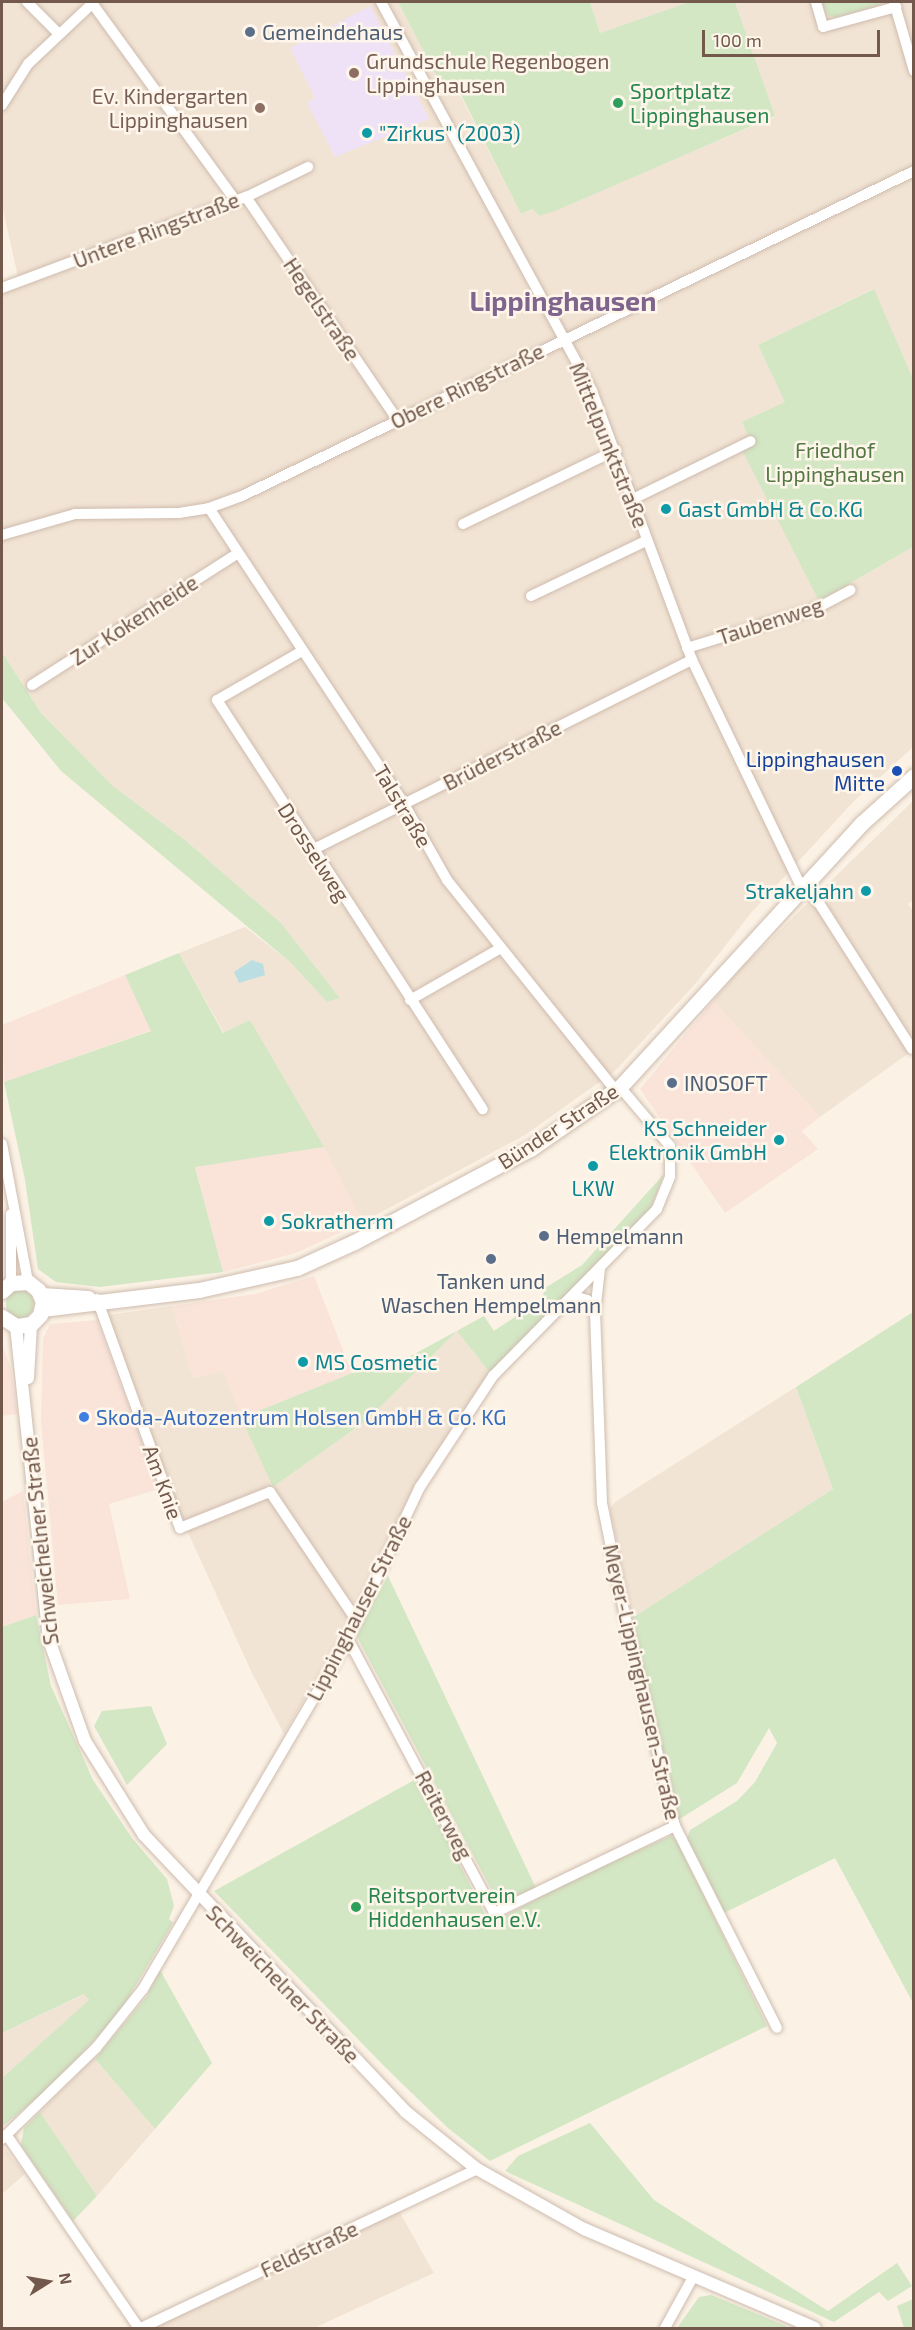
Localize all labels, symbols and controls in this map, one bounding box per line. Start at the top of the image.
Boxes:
scale bar [705,18,884,56]
place label: Gemeindehaus [262,19,403,45]
marker: Gemeindehaus [243,25,257,39]
text: 100 m [713,29,762,51]
place label: Grundschule Regenbogen Lippinghausen [366,48,609,98]
marker: Grundschule Regenbogen Lippinghausen [347,66,361,80]
place label: Sportplatz Lippinghausen [630,78,769,128]
place label: Ev. Kindergarten Lippinghausen [92,83,248,133]
marker: Sportplatz Lippinghausen [611,96,625,110]
marker: Ev. Kindergarten Lippinghausen [253,101,267,115]
place label: "Zirkus" (2003) [379,120,521,146]
marker: "Zirkus" (2003) [360,126,374,140]
street label: Untere Ringstraße [69,187,243,273]
street label: Hegelstraße [278,253,366,365]
district label: Lippinghausen [469,285,657,317]
street label: Obere Ringstraße [386,338,548,434]
street label: Mittelpunktstraße [564,359,654,531]
park label: Friedhof Lippinghausen [765,437,905,487]
place label: Gast GmbH & Co.KG [678,496,863,522]
marker: Gast GmbH & Co.KG [659,502,673,516]
street label: Zur Kokenheide [66,569,202,671]
street label: Taubenweg [714,592,826,650]
street label: Brüderstraße [439,714,565,796]
place label: Lippinghausen Mitte [746,746,885,796]
street label: Talstraße [368,760,438,852]
marker: Lippinghausen Mitte [890,764,904,778]
street label: Drosselweg [273,798,355,906]
place label: Strakeljahn [745,878,854,904]
marker: Strakeljahn [859,884,873,898]
place label: INOSOFT [684,1070,768,1096]
marker: INOSOFT [665,1076,679,1090]
street label: Bünder Straße [493,1078,623,1174]
place label: KS Schneider Elektronik GmbH [609,1115,767,1165]
marker: KS Schneider Elektronik GmbH [772,1133,786,1147]
marker: LKW [586,1159,600,1173]
place label: LKW [571,1175,615,1201]
place label: Sokratherm [281,1208,394,1234]
marker: Sokratherm [262,1214,276,1228]
place label: Hempelmann [556,1223,684,1249]
marker: Hempelmann [537,1229,551,1243]
marker: Tanken und Waschen Hempelmann [484,1252,498,1266]
place label: Tanken und Waschen Hempelmann [381,1268,601,1318]
place label: MS Cosmetic [315,1349,438,1375]
marker: MS Cosmetic [296,1355,310,1369]
place label: Skoda-Autozentrum Holsen GmbH & Co. KG [96,1404,506,1430]
marker: Skoda-Autozentrum Holsen GmbH & Co. KG [77,1410,91,1424]
street label: Schweichelner Straße [17,1435,63,1647]
street label: Am Knie [138,1441,188,1523]
street label: Lippinghauser Straße [301,1511,417,1705]
street label: Meyer-Lippinghausen-Straße [598,1542,686,1822]
street label: Reiterweg [410,1766,478,1864]
place label: Reitsportverein Hiddenhausen e.V. [368,1882,541,1932]
street label: Schweichelner Straße [201,1900,365,2068]
marker: Reitsportverein Hiddenhausen e.V. [349,1900,363,1914]
street label: Feldstraße [256,2215,362,2283]
north arrow [18,2252,78,2312]
text: N [56,2271,77,2286]

